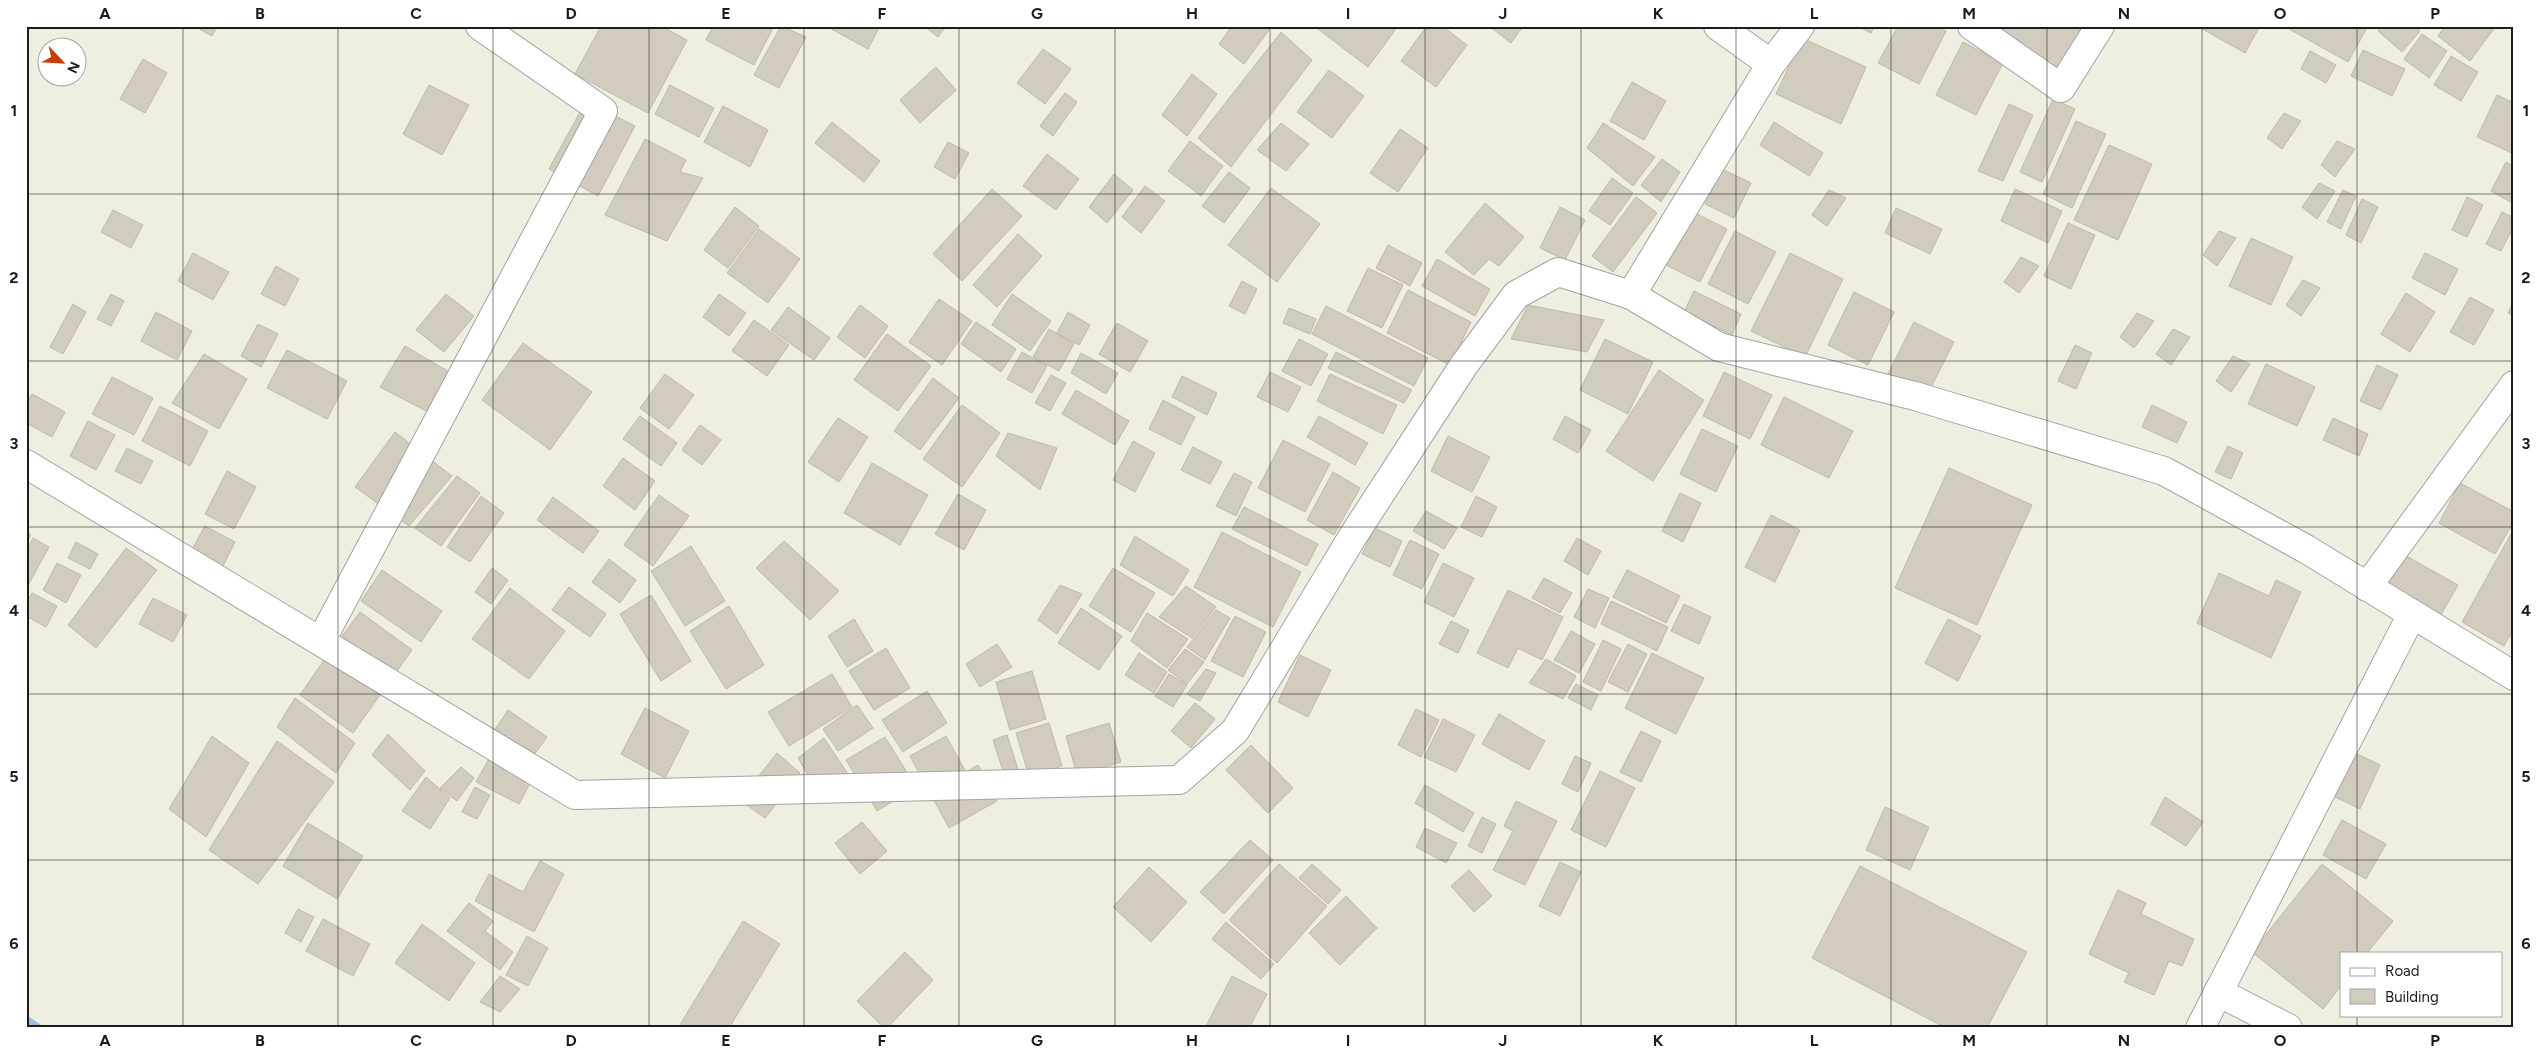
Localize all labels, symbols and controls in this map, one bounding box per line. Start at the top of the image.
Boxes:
text: A [99,4,111,23]
text: B [255,4,265,23]
text: C [410,4,422,23]
text: D [565,4,577,23]
text: E [721,4,731,23]
text: F [878,4,887,23]
text: G [1031,4,1043,23]
text: H [1186,4,1198,23]
text: I [1346,4,1350,23]
text: J [1499,4,1507,23]
text: K [1653,4,1664,23]
text: L [1810,4,1819,23]
text: M [1962,4,1976,23]
text: N [2118,4,2130,23]
text: O [2274,4,2287,23]
text: P [2430,4,2440,23]
north arrow [38,38,88,88]
text: N [63,59,83,76]
text: 1 [11,101,17,120]
text: 1 [2523,101,2529,120]
text: 2 [9,268,19,287]
text: 2 [2521,268,2531,287]
text: 3 [10,434,19,453]
text: 3 [2522,434,2531,453]
text: 4 [9,601,19,620]
text: 4 [2521,601,2531,620]
text: 5 [9,767,19,786]
text: 5 [2521,767,2531,786]
text: 6 [9,934,19,953]
text: 6 [2521,934,2531,953]
legend [2340,952,2502,1016]
text: Road [2385,962,2420,980]
text: Building [2385,988,2439,1006]
text: A [99,1031,111,1050]
text: B [255,1031,265,1050]
text: C [410,1031,422,1050]
text: D [565,1031,577,1050]
text: E [721,1031,731,1050]
text: F [878,1031,887,1050]
text: G [1031,1031,1043,1050]
text: H [1186,1031,1198,1050]
text: I [1346,1031,1350,1050]
text: J [1499,1031,1507,1050]
text: K [1653,1031,1664,1050]
text: L [1810,1031,1819,1050]
text: M [1962,1031,1976,1050]
text: N [2118,1031,2130,1050]
text: O [2274,1031,2287,1050]
text: P [2430,1031,2440,1050]

